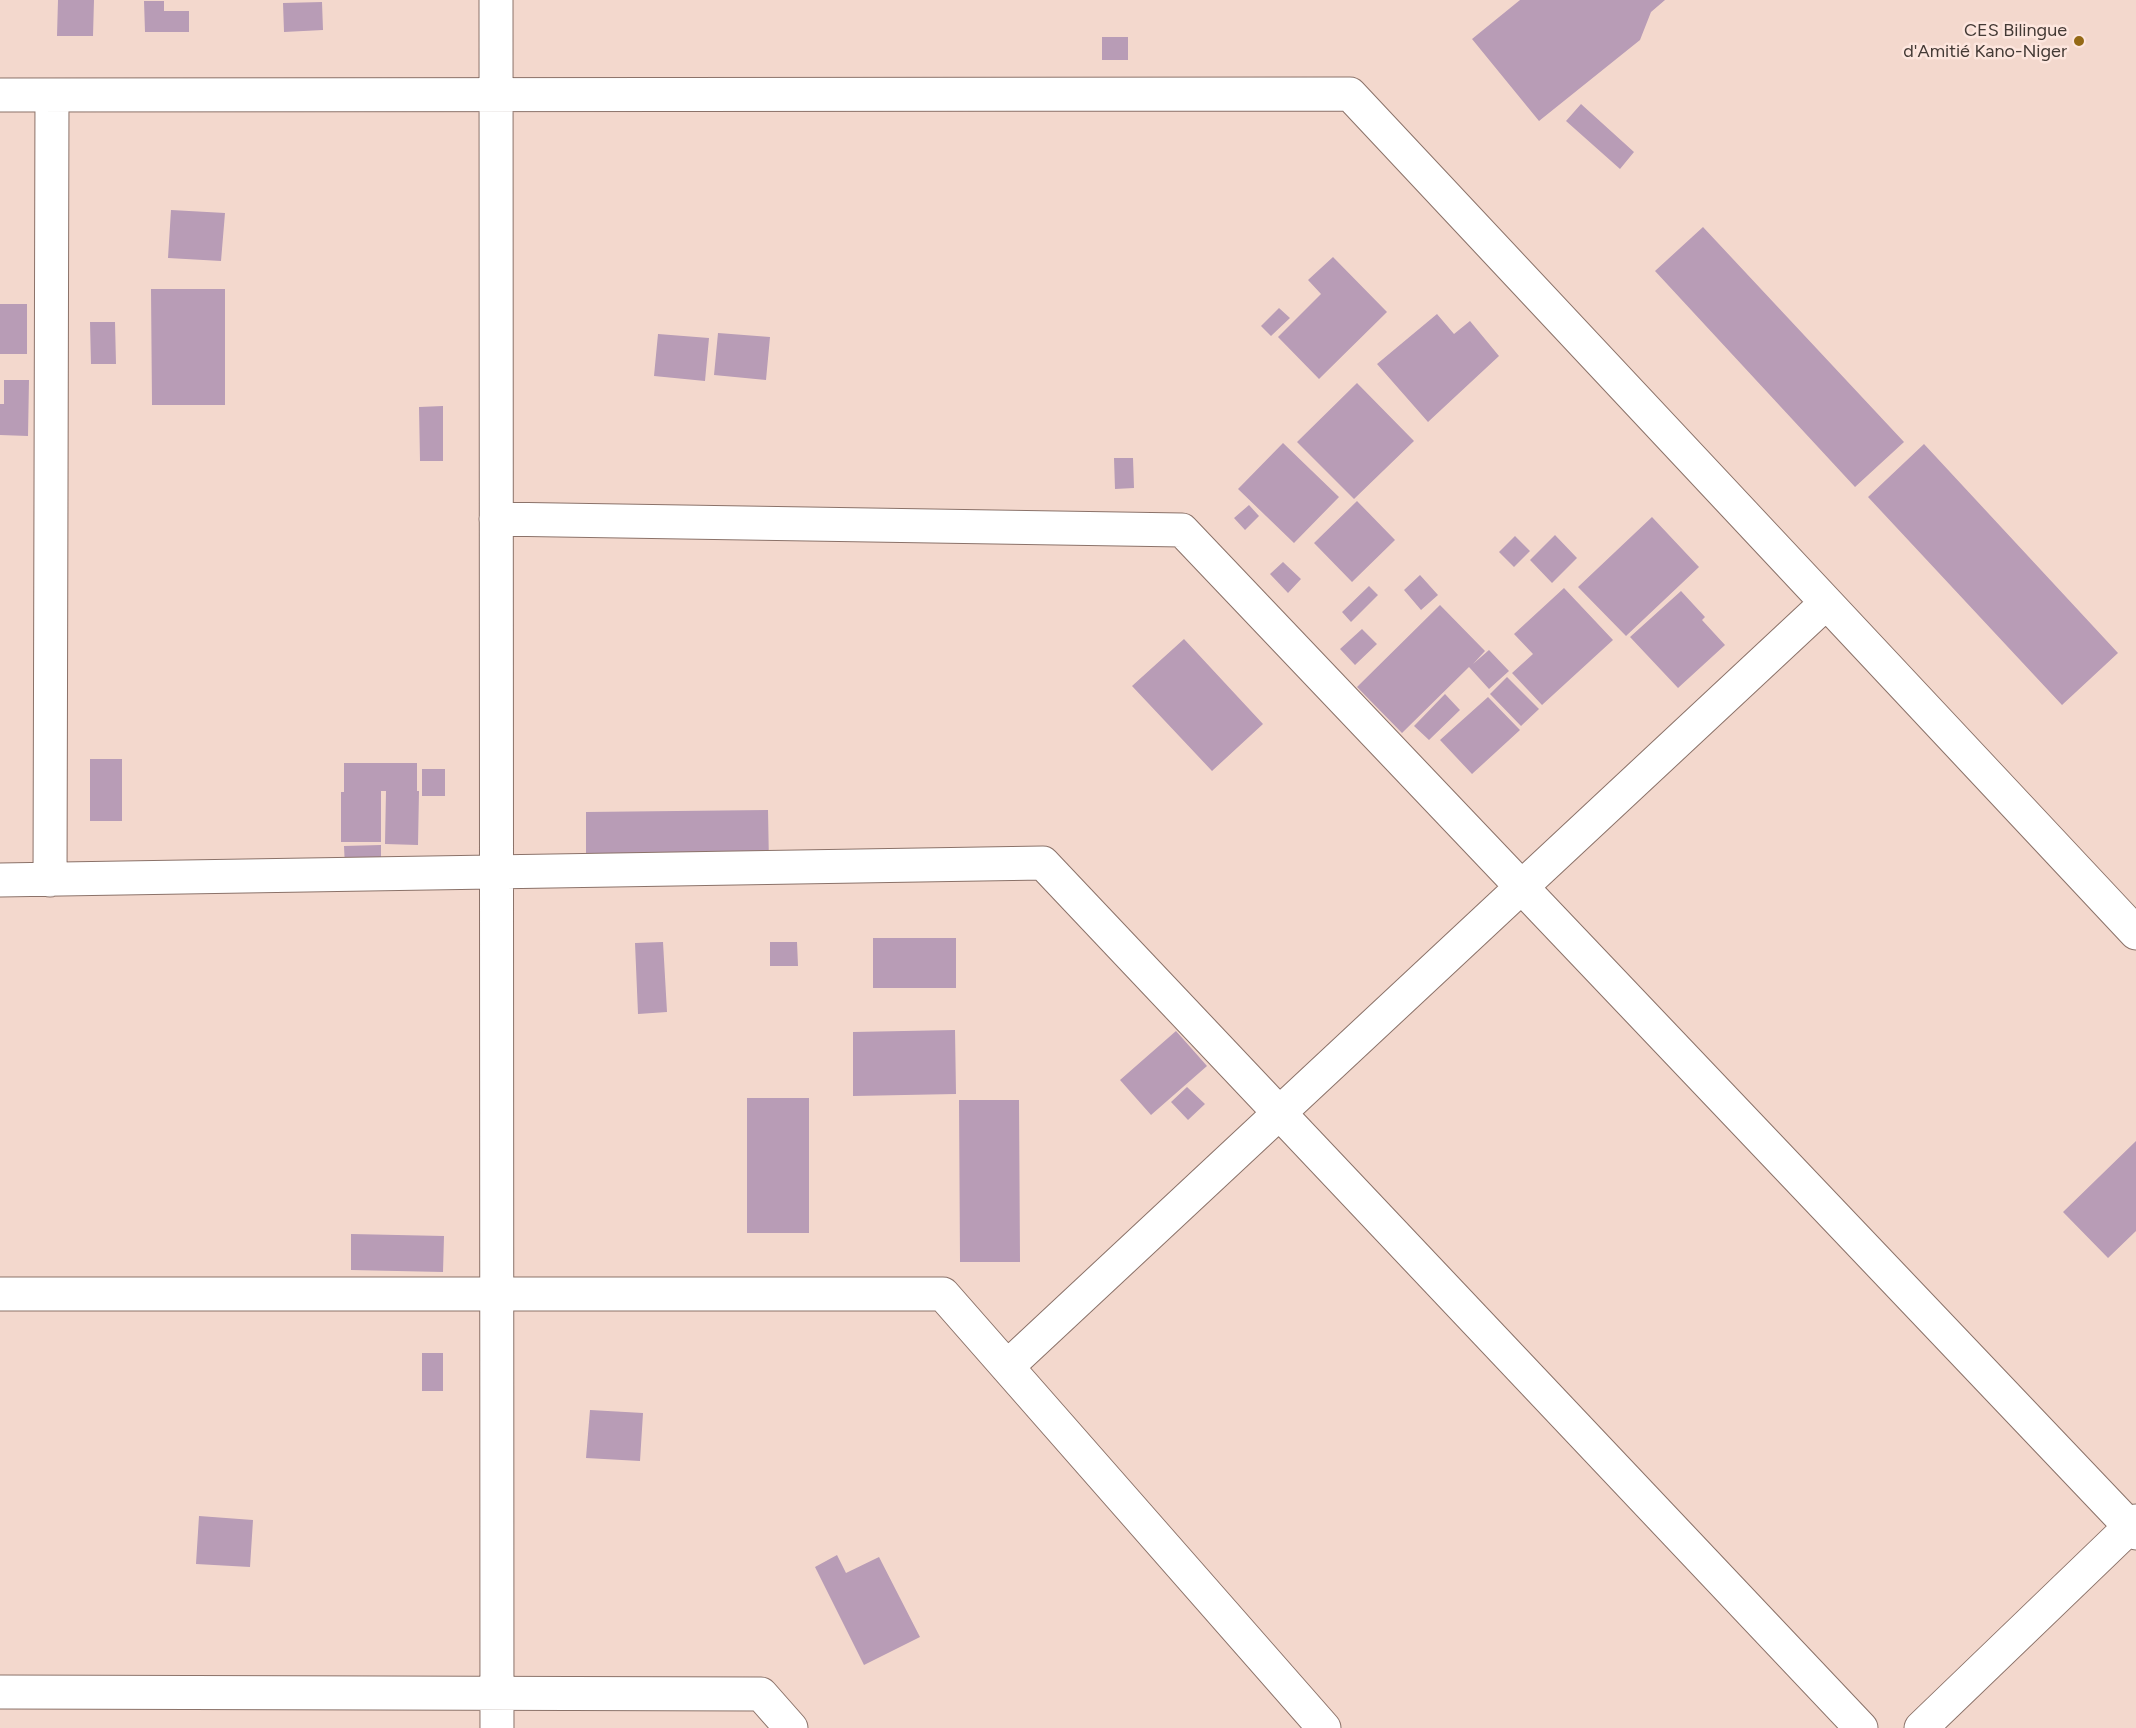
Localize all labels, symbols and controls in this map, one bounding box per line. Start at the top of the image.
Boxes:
place label: CES Bilingue d'Amitié Kano-Niger [1903,20,2067,63]
marker: CES Bilingue d'Amitié Kano-Niger [2072,34,2086,48]

